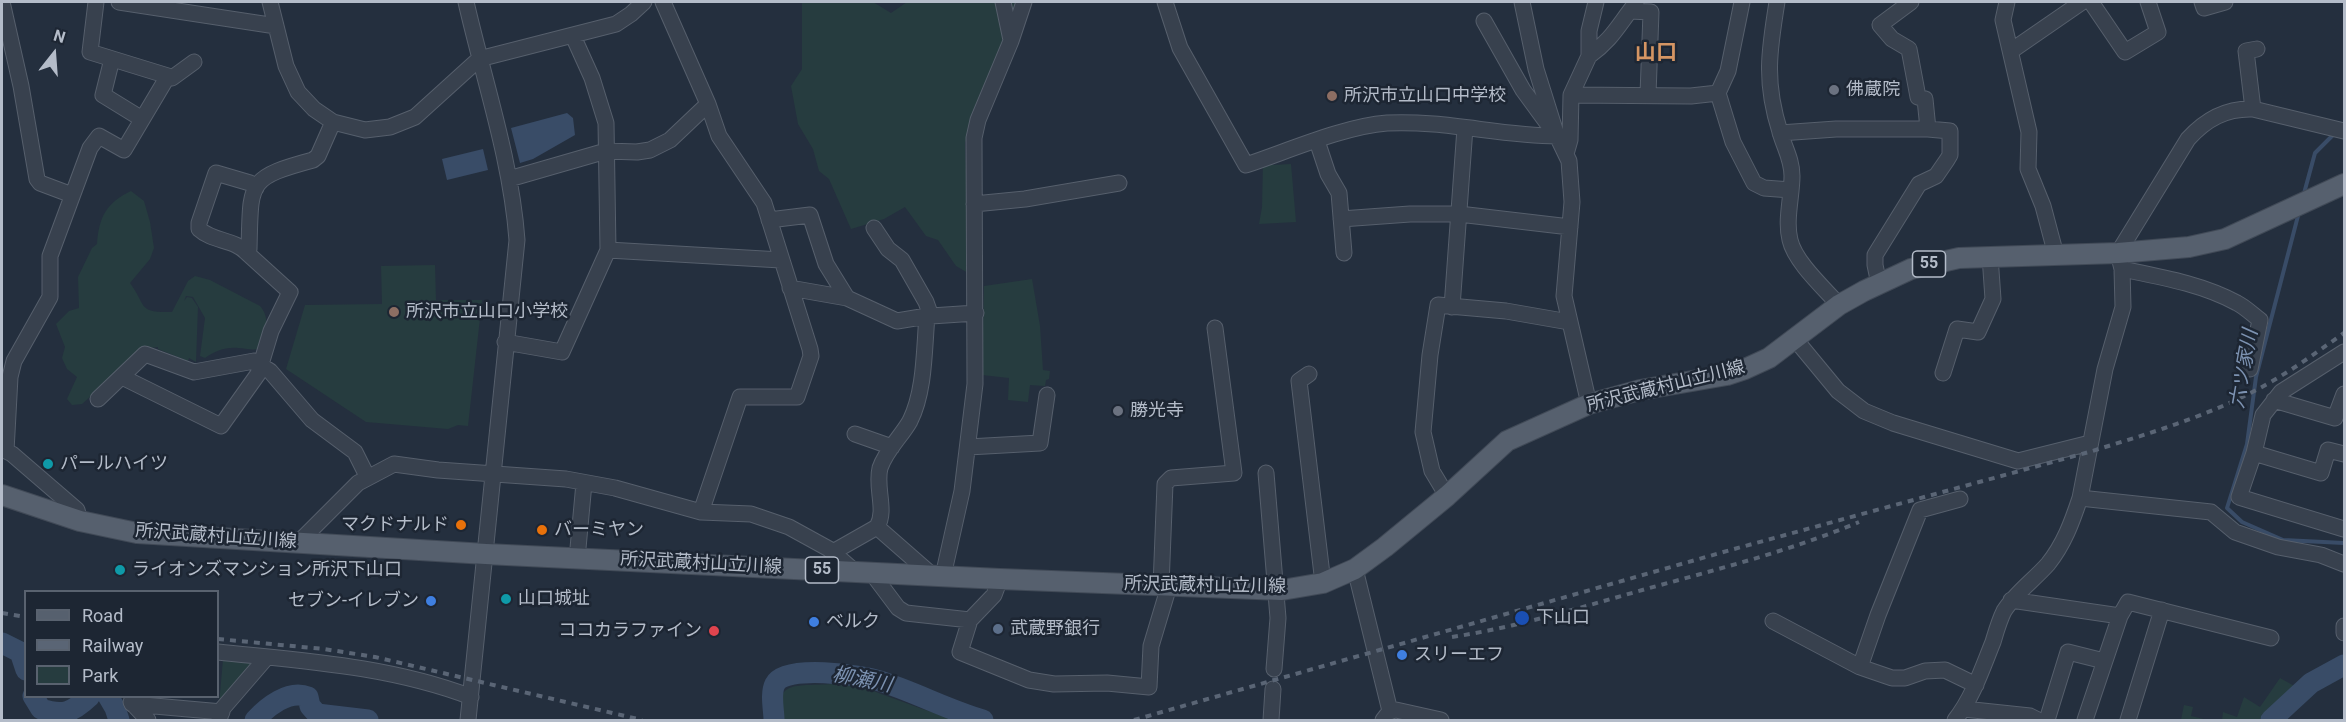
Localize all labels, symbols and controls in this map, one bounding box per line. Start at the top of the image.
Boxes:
north arrow [24,24,84,84]
text: N [51,26,68,47]
district label: 山口 [1635,41,1677,67]
place label: 佛蔵院 [1846,79,1900,101]
marker: 佛蔵院 [1827,83,1841,97]
place label: 所沢市立山口中学校 [1344,85,1506,107]
marker: 所沢市立山口中学校 [1325,89,1339,103]
road number: 55 [1912,251,1946,277]
place label: 所沢市立山口小学校 [406,301,568,323]
marker: 所沢市立山口小学校 [387,305,401,319]
water label: 六ツ家川 [2226,328,2264,410]
street label: 所沢武蔵村山立川線 [1585,357,1747,417]
place label: 勝光寺 [1130,400,1184,422]
marker: 勝光寺 [1111,404,1125,418]
place label: パールハイツ [60,453,168,475]
marker: パールハイツ [41,457,55,471]
place label: マクドナルド [341,514,449,536]
marker: マクドナルド [454,518,468,532]
place label: バーミヤン [554,519,644,541]
street label: 所沢武蔵村山立川線 [134,521,298,553]
marker: バーミヤン [535,523,549,537]
street label: 所沢武蔵村山立川線 [620,549,782,579]
road number: 55 [806,557,838,583]
place label: ライオンズマンション所沢下山口 [132,559,402,581]
marker: ライオンズマンション所沢下山口 [113,563,127,577]
street label: 所沢武蔵村山立川線 [1124,574,1286,598]
place label: 山口城址 [518,588,590,610]
legend [24,590,219,698]
place label: セブン-イレブン [288,590,419,612]
marker: 山口城址 [499,592,513,606]
marker: セブン-イレブン [424,594,438,608]
text: Road [82,605,123,626]
place label: 下山口 [1536,607,1590,629]
marker: 下山口 [1513,609,1531,627]
place label: ベルク [826,611,880,633]
marker: ベルク [807,615,821,629]
place label: 武蔵野銀行 [1010,618,1100,640]
place label: ココカラファイン [558,620,702,642]
marker: 武蔵野銀行 [991,622,1005,636]
marker: ココカラファイン [707,624,721,638]
text: Railway [82,635,143,656]
place label: スリーエフ [1414,644,1504,666]
marker: スリーエフ [1395,648,1409,662]
water label: 柳瀬川 [830,663,894,699]
text: Park [82,665,118,686]

